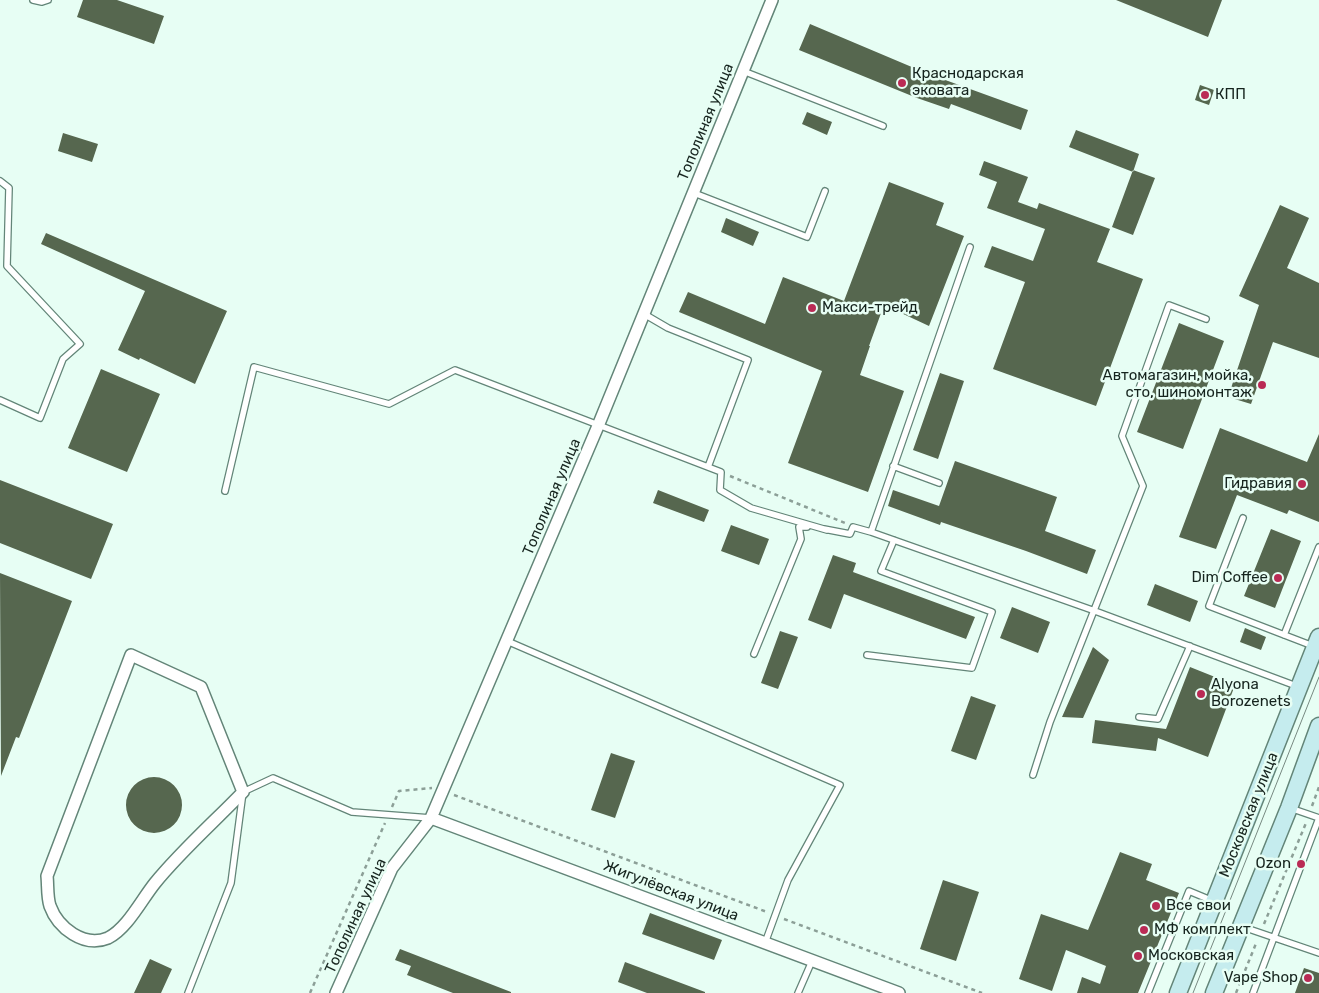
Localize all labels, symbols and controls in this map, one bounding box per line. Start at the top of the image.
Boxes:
street label: Тополиная улица [674,61,738,183]
place label: Краснодарская эковата [912,65,1024,100]
marker: Краснодарская эковата [896,77,908,89]
place label: КПП [1215,86,1246,104]
marker: КПП [1199,89,1211,101]
place label: Макси-трейд [822,299,918,317]
marker: Макси-трейд [806,302,818,314]
place label: Автомагазин, мойка, сто, шиномонтаж [1103,367,1252,402]
marker: Автомагазин, мойка, сто, шиномонтаж [1256,379,1268,391]
street label: Тополиная улица [519,436,585,558]
place label: Гидравия [1224,475,1292,493]
marker: Гидравия [1296,478,1308,490]
place label: Dim Coffee [1192,569,1268,587]
marker: Dim Coffee [1272,572,1284,584]
place label: Alyona Borozenets [1211,676,1291,711]
marker: Alyona Borozenets [1195,688,1207,700]
street label: Московская улица [1216,750,1282,880]
place label: Ozon [1256,855,1291,873]
street label: Тополиная улица [321,856,391,976]
street label: Жигулёвская улица [601,857,741,925]
marker: Ozon [1295,858,1307,870]
place label: Все свои [1166,897,1231,915]
marker: Все свои [1150,900,1162,912]
place label: МФ комплект [1154,921,1251,939]
marker: МФ комплект [1138,924,1150,936]
place label: Московская [1148,947,1234,965]
marker: Московская [1132,950,1144,962]
place label: Vape Shop [1224,969,1298,987]
marker: Vape Shop [1302,972,1314,984]

